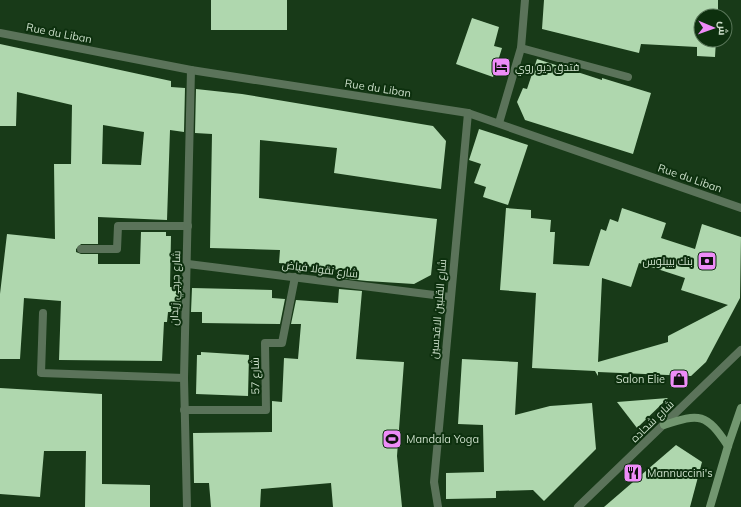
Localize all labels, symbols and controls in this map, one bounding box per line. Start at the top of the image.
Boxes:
north arrow [693,8,733,48]
street label: Rue du Liban [25,20,93,46]
text: ش [716,21,730,36]
hotel icon: فتدق ديو روي [490,56,512,78]
place label: فتدق ديو روي [515,60,579,76]
street label: Rue du Liban [344,76,412,100]
street label: Rue du Liban [656,160,724,196]
street label: شارع جرجي زيدان [167,250,185,326]
bank icon: بنك بيبلوس [696,250,718,272]
place label: بنك بيبلوس [643,254,693,268]
street label: شارع نقولا فياض [281,257,359,282]
street label: شارع القلبين الاقدسين [427,258,450,360]
street label: شارع 57 [248,357,263,395]
shop icon: Salon Elie [668,368,690,390]
place label: Salon Elie [616,372,665,386]
street label: شارع شحاده [627,397,677,446]
sports icon: Mandala Yoga [381,428,403,450]
place label: Mandala Yoga [406,432,479,446]
restaurant icon: Mannuccini's [622,462,644,484]
place label: Mannuccini's [647,466,713,480]

